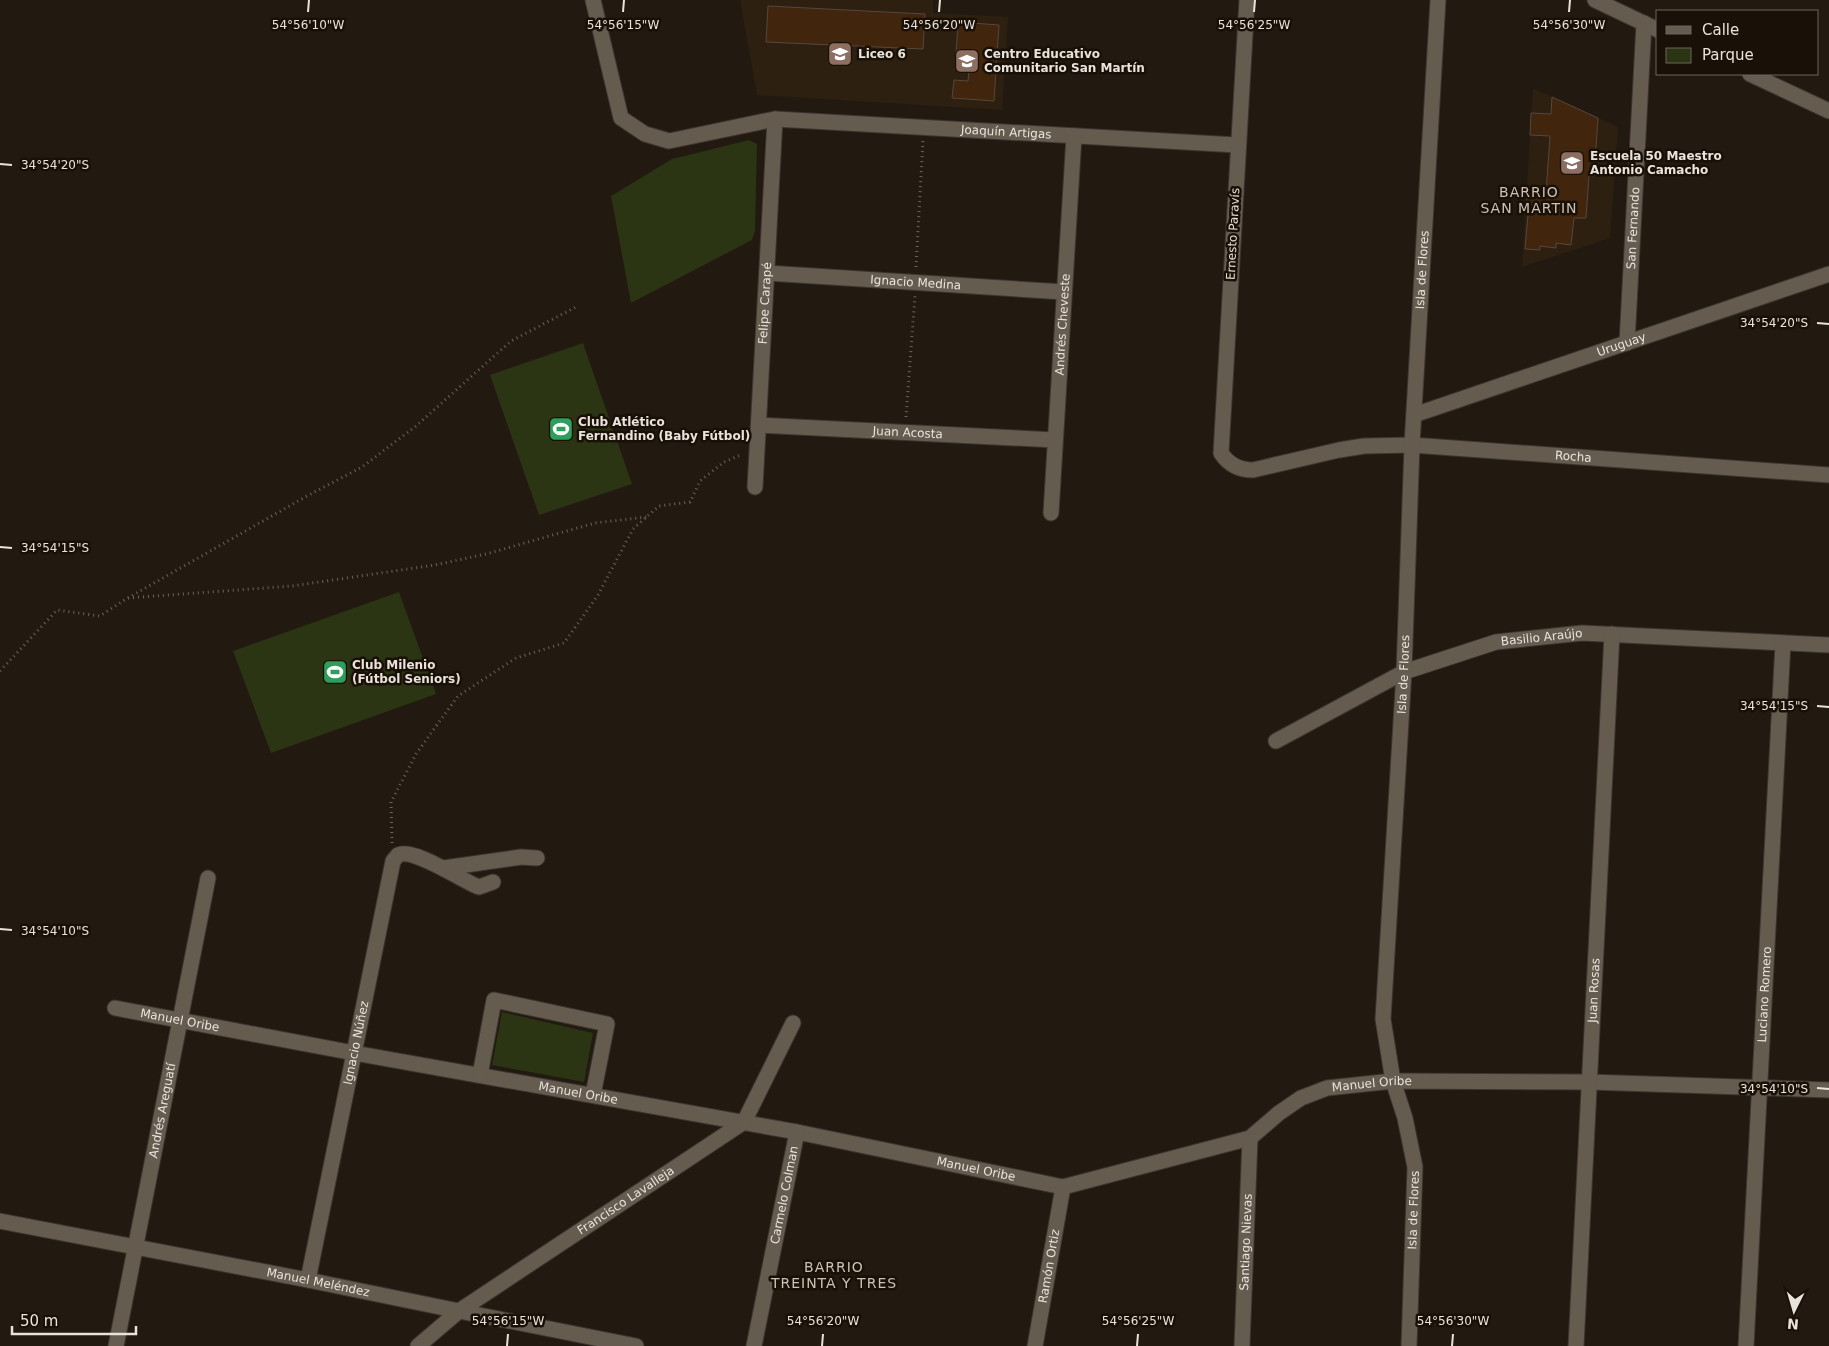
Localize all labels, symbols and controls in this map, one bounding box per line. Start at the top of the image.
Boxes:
legend [1656,10,1819,75]
text: 54°56'10"W [272,18,344,32]
text: 54°56'15"W [587,18,659,32]
text: 54°56'20"W [903,18,975,32]
text: 54°56'25"W [1218,18,1290,32]
text: 54°56'30"W [1533,18,1605,32]
text: Calle [1702,21,1739,39]
school or university icon: Liceo 6 [827,41,853,67]
text: Parque [1702,46,1754,64]
place label: Liceo 6 [858,47,906,61]
place label: Centro Educativo Comunitario San Martín [984,47,1145,75]
school or university icon: Centro Educativo Comunitario San Martín [954,48,980,74]
street label: Joaquín Artigas [960,122,1052,142]
place label: Escuela 50 Maestro Antonio Camacho [1590,149,1722,177]
school or university icon: Escuela 50 Maestro Antonio Camacho [1559,150,1585,176]
text: 34°54'20"S [21,158,89,172]
district label: BARRIO SAN MARTIN [1480,184,1578,216]
street label: Ernesto Paravís [1224,187,1242,281]
street label: San Fernando [1624,187,1642,270]
street label: Isla de Flores [1413,230,1432,310]
street label: Felipe Carapé [756,262,774,345]
street label: Ignacio Medina [870,273,962,292]
street label: Andrés Cheveste [1052,273,1073,376]
text: 34°54'20"S [1740,316,1808,330]
street label: Uruguay [1595,330,1648,359]
place label: Club Atlético Fernandino (Baby Fútbol) [578,415,750,443]
sports icon: Club Atlético Fernandino (Baby Fútbol) [548,416,574,442]
street label: Juan Acosta [871,424,943,441]
street label: Rocha [1554,448,1592,465]
text: 34°54'15"S [21,541,89,555]
street label: Basilio Araújo [1500,626,1583,648]
street label: Isla de Flores [1394,635,1412,714]
place label: Club Milenio (Fútbol Seniors) [352,658,461,686]
sports icon: Club Milenio (Fútbol Seniors) [322,659,348,685]
text: 34°54'15"S [1740,699,1808,713]
text: 34°54'10"S [21,924,89,938]
street label: Luciano Romero [1755,946,1774,1043]
street label: Juan Rosas [1585,958,1603,1024]
street label: Ignacio Núñez [341,1000,371,1086]
street label: Manuel Oribe [139,1006,221,1035]
street label: Andrés Areguatí [146,1061,179,1159]
street label: Manuel Oribe [1331,1074,1412,1094]
street label: Manuel Oribe [538,1079,619,1107]
text: 34°54'10"S [1740,1082,1808,1096]
street label: Carmelo Colman [768,1145,801,1245]
street label: Manuel Oribe [935,1154,1017,1184]
street label: Francisco Lavalleja [575,1163,677,1238]
street label: Isla de Flores [1405,1170,1422,1250]
street label: Santiago Nievas [1237,1193,1255,1291]
street label: Ramón Ortiz [1036,1228,1062,1304]
district label: BARRIO TREINTA Y TRES [770,1259,897,1291]
street label: Manuel Meléndez [265,1265,371,1299]
north arrow [1769,1286,1819,1336]
scale bar [12,1304,136,1336]
text: 50 m [20,1312,58,1330]
text: 54°56'15"W [472,1314,544,1328]
text: 54°56'20"W [787,1314,859,1328]
text: 54°56'25"W [1102,1314,1174,1328]
text: 54°56'30"W [1417,1314,1489,1328]
text: N [1786,1315,1799,1332]

